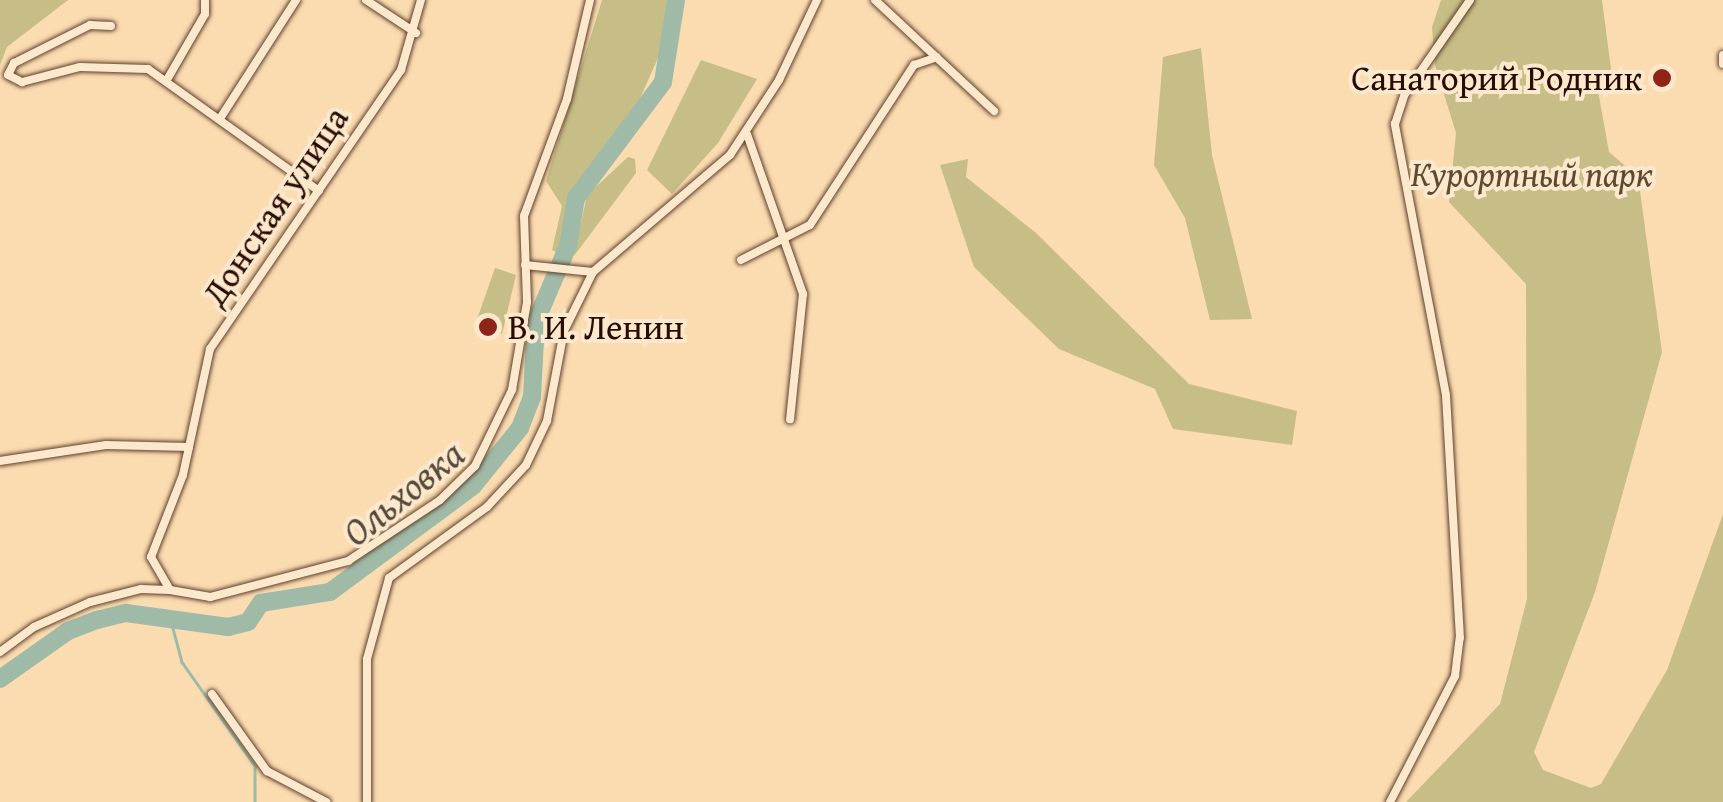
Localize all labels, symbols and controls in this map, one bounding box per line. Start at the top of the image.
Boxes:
place label: Санаторий Родник [1351,57,1642,99]
marker: Санаторий Родник [1651,67,1673,89]
street label: Донская улица [193,99,357,313]
park label: Курортный парк [1411,153,1653,195]
place label: В. И. Ленин [508,306,684,348]
marker: В. И. Ленин [477,316,499,338]
water label: Ольховка [333,431,473,555]

